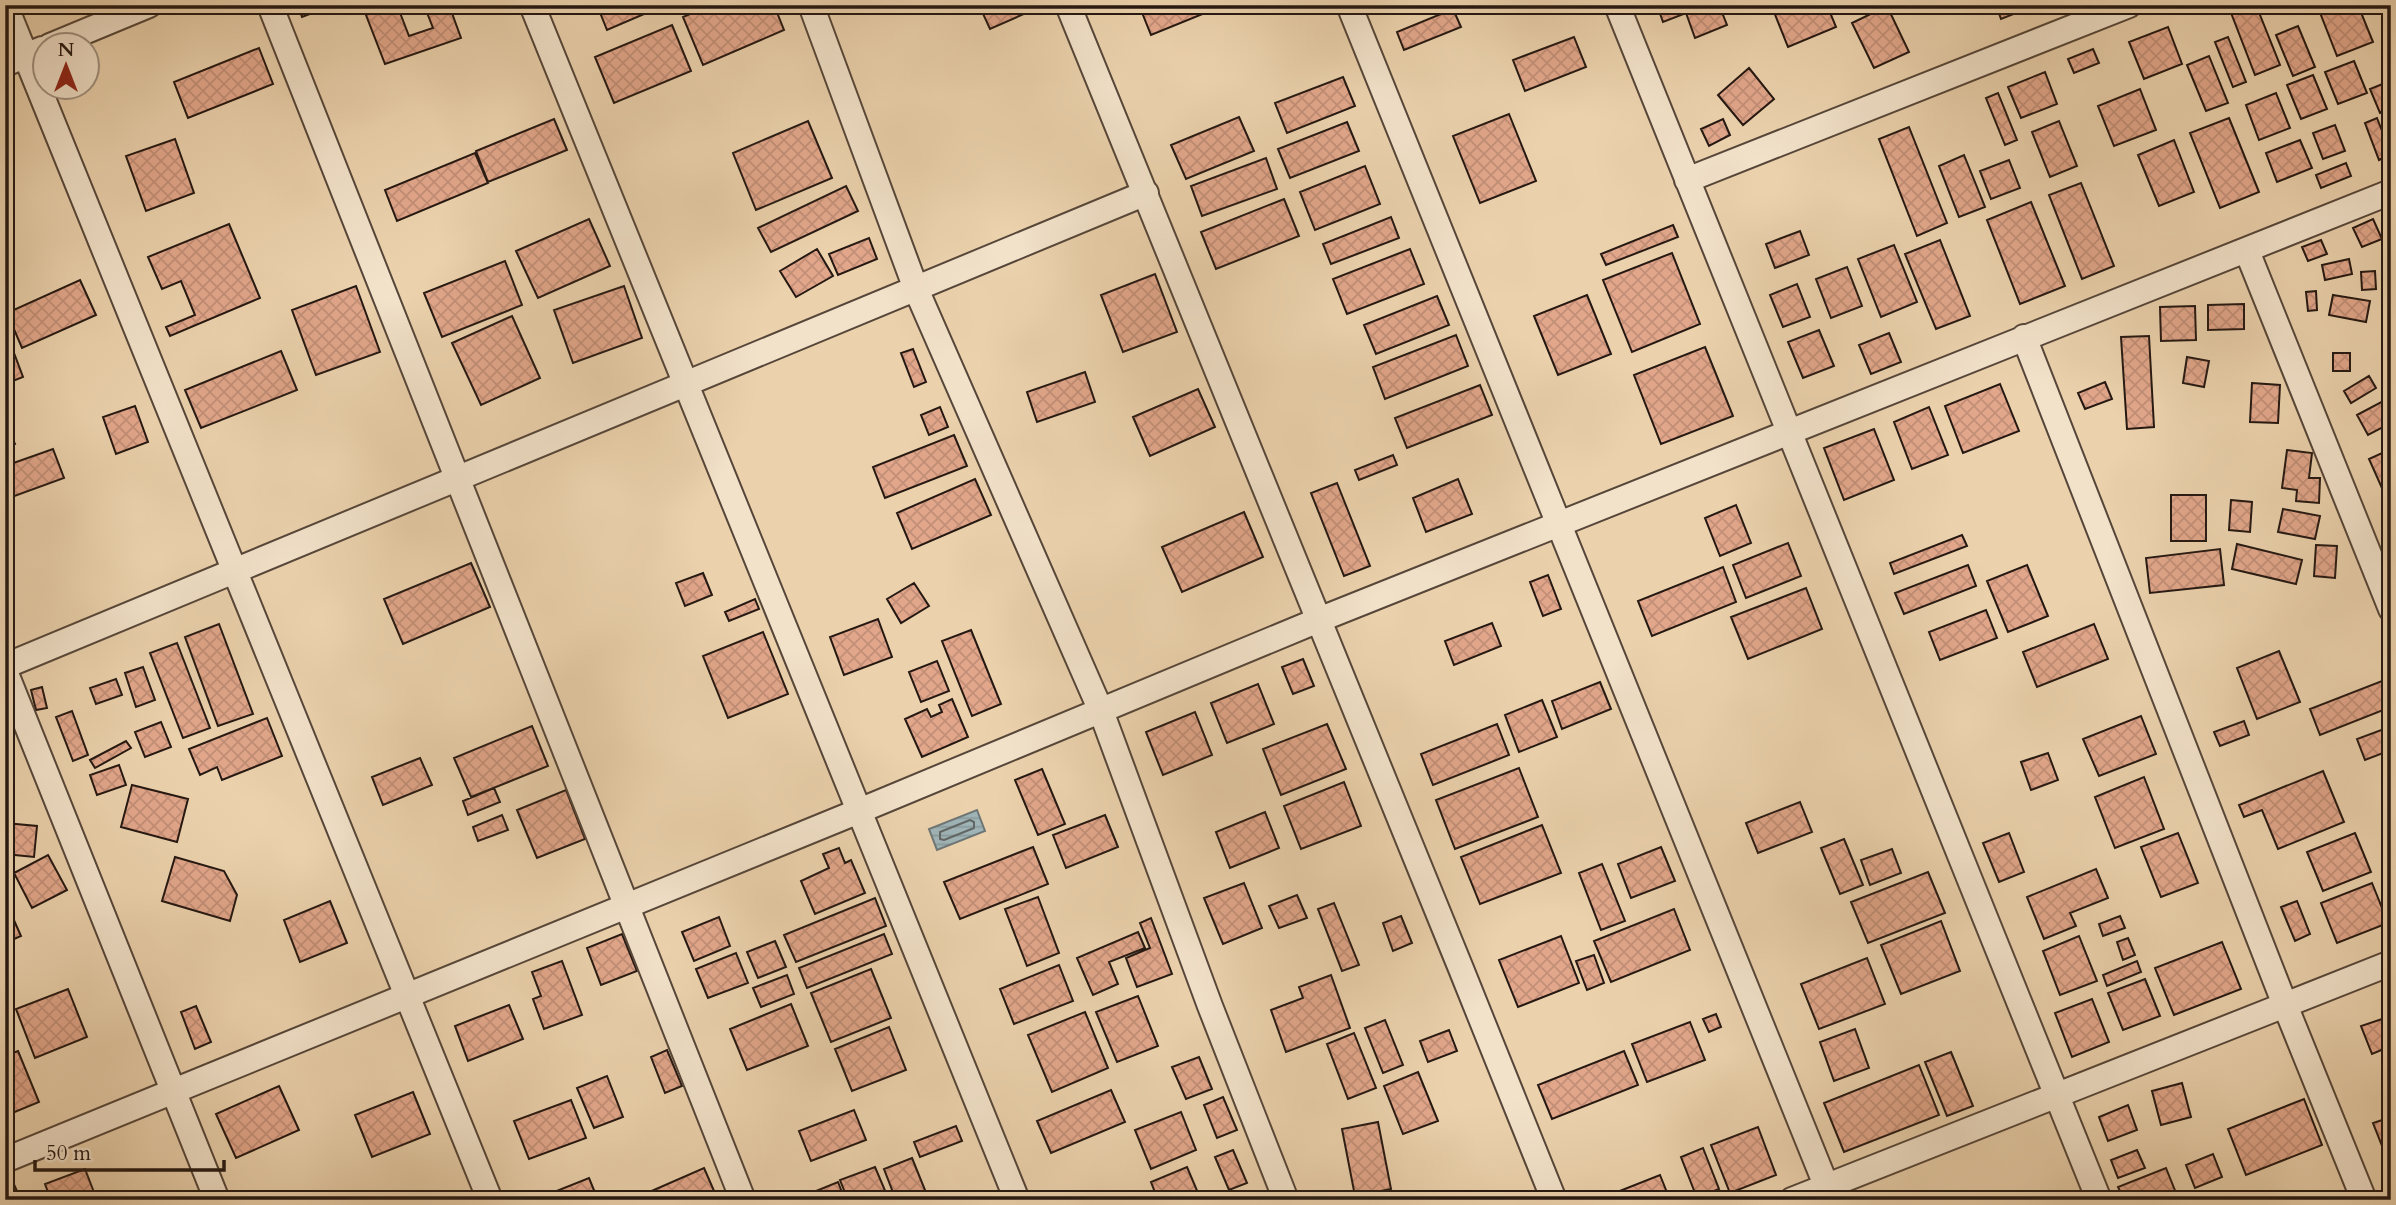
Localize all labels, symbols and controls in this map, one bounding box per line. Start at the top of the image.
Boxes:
north arrow [32,32,102,102]
text: N [58,37,75,63]
scale bar [35,1128,224,1172]
text: 50 m [46,1139,91,1168]

